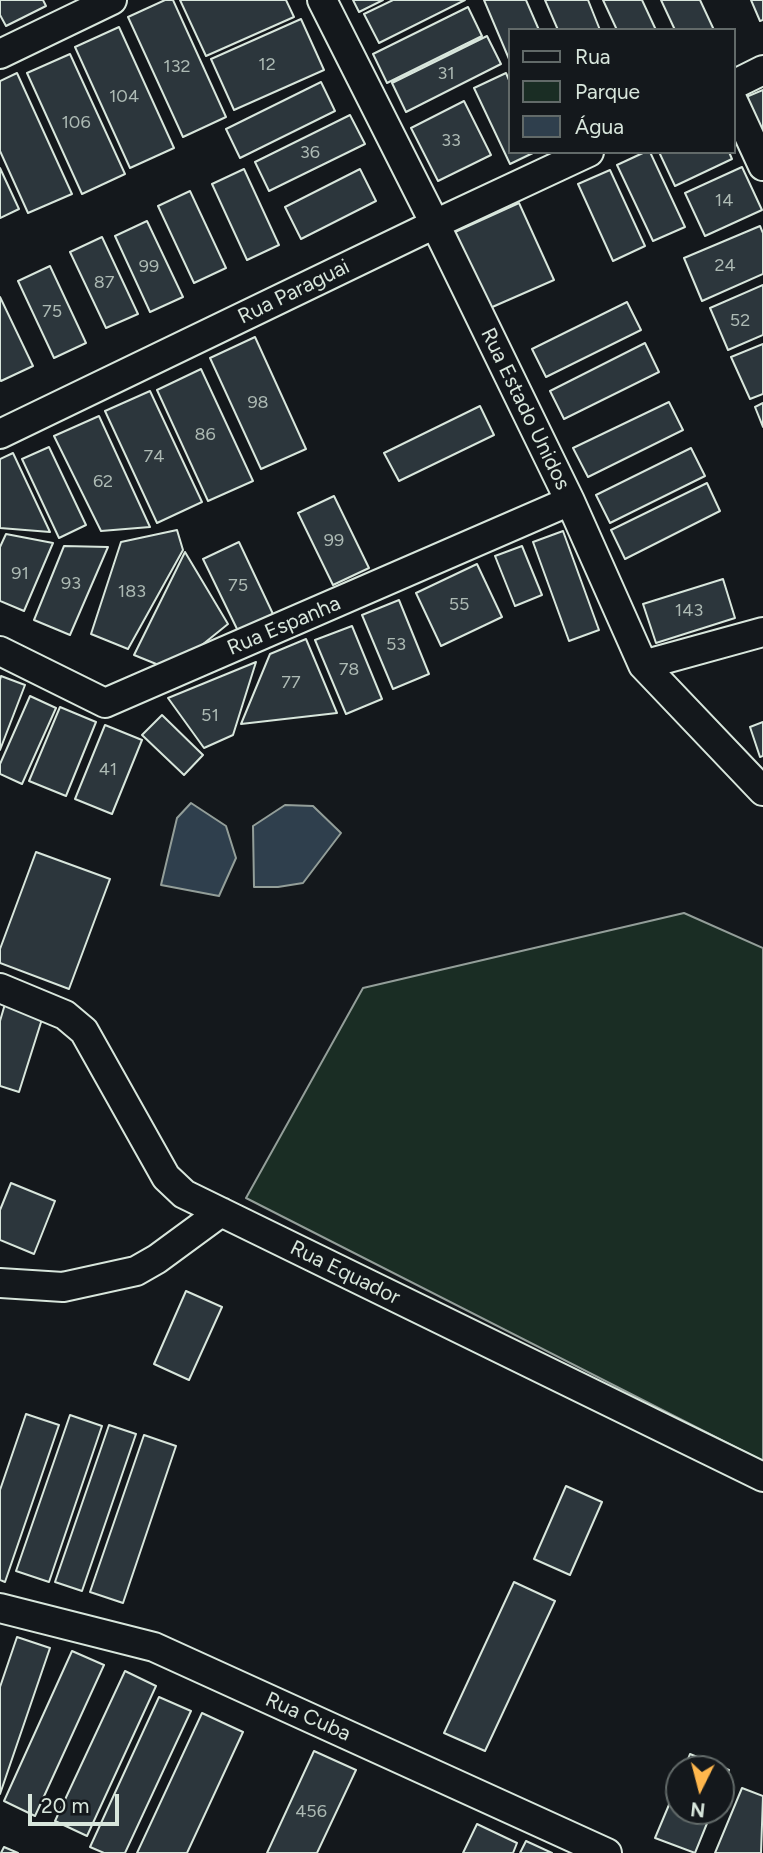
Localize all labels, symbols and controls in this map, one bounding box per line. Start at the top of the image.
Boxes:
legend [508,28,735,154]
text: Rua [575,44,611,69]
house number: 12 [258,54,276,76]
house number: 132 [163,56,191,78]
house number: 31 [437,63,455,85]
text: Parque [575,79,640,104]
house number: 104 [109,86,139,108]
house number: 106 [61,112,91,134]
text: Água [575,114,624,139]
house number: 33 [441,130,461,152]
house number: 36 [300,142,320,164]
house number: 14 [715,190,733,212]
street label: Rua Paraguai [234,254,354,330]
house number: 24 [714,255,736,277]
house number: 99 [139,256,159,278]
house number: 87 [94,272,114,294]
house number: 75 [42,301,62,323]
house number: 52 [730,310,750,332]
street label: Rua Estado Unidos [475,324,575,494]
house number: 98 [247,392,269,414]
house number: 86 [194,424,216,446]
house number: 74 [144,446,164,468]
house number: 62 [93,471,113,493]
house number: 99 [324,530,344,552]
house number: 91 [11,563,29,585]
house number: 93 [61,573,81,595]
house number: 75 [228,575,248,597]
house number: 183 [118,581,146,603]
street label: Rua Espanha [224,591,344,661]
house number: 55 [449,594,469,616]
house number: 143 [675,600,703,622]
house number: 53 [386,634,406,656]
house number: 78 [339,659,359,681]
house number: 77 [281,672,301,694]
house number: 51 [201,705,219,727]
house number: 41 [99,759,117,781]
street label: Rua Equador [286,1236,404,1310]
street label: Rua Cuba [261,1687,355,1747]
north arrow [665,1755,735,1825]
scale bar [32,1780,122,1824]
text: 20 m [41,1793,89,1818]
text: N [689,1797,706,1822]
house number: 456 [295,1801,327,1823]

